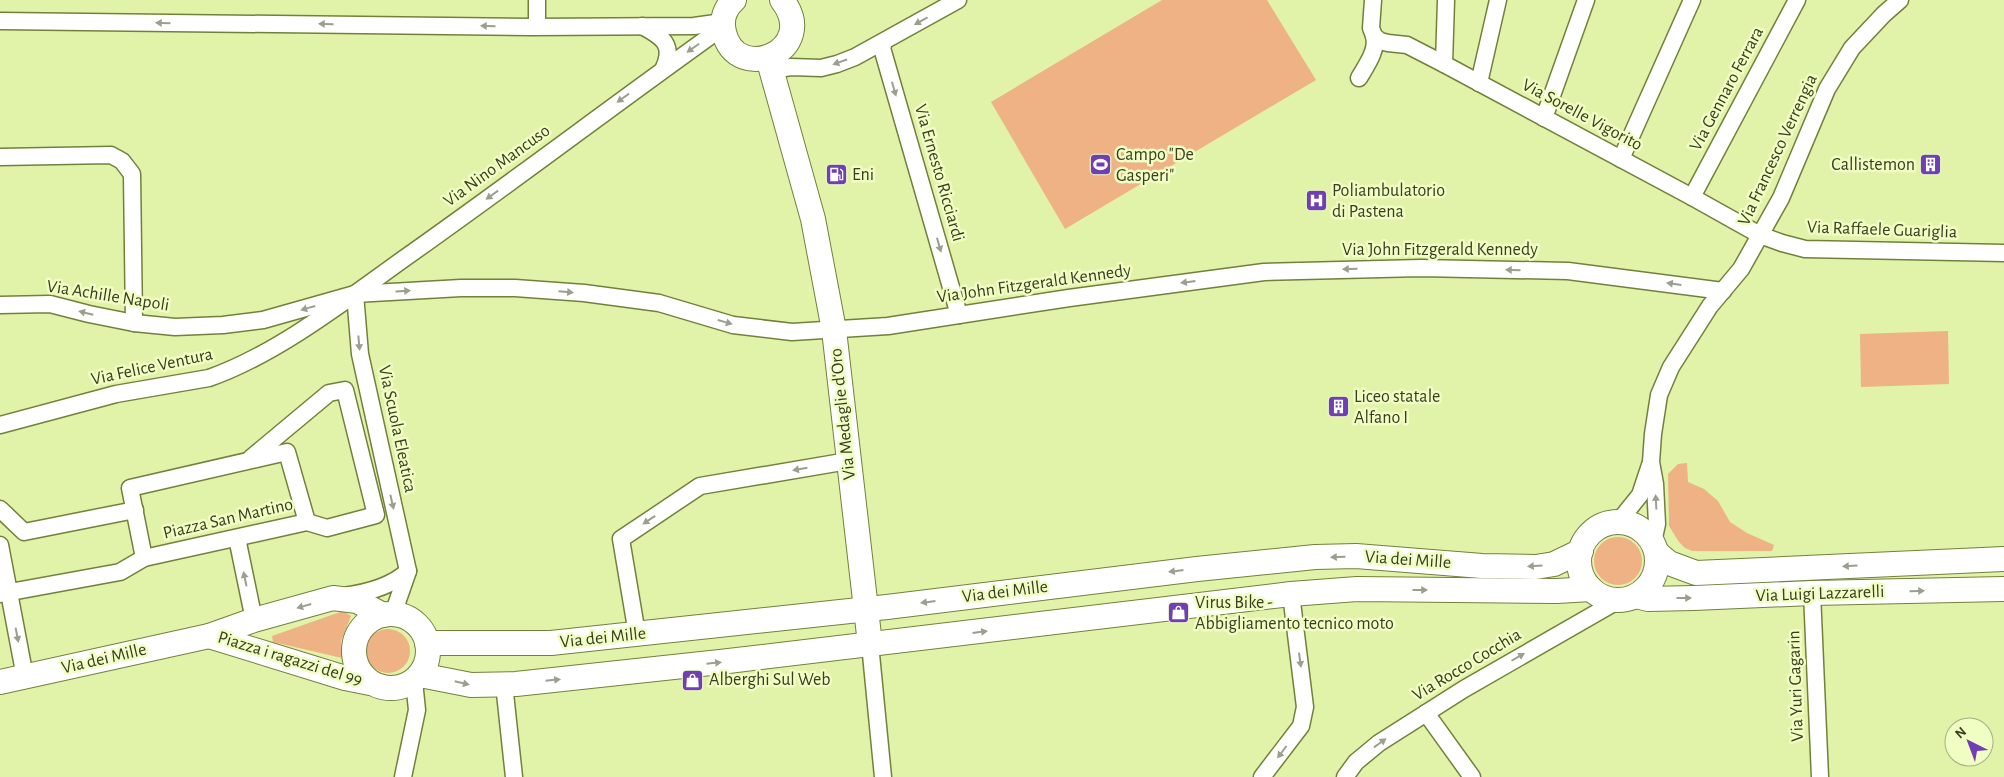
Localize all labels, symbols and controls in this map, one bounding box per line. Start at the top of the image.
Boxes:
one-way arrow [914,17,928,25]
one-way arrow [155,19,171,27]
one-way arrow [317,20,333,28]
one-way arrow [480,22,496,30]
street label: Via Gennaro Ferrara [1687,24,1767,154]
one-way arrow [686,43,700,53]
one-way arrow [832,59,847,67]
street label: Via Francesco Verrengia [1735,71,1821,229]
street label: Via Sorelle Vigorito [1519,76,1645,154]
one-way arrow [890,81,898,96]
one-way arrow [616,93,630,103]
street label: Via Ernesto Ricciardi [911,102,967,244]
street label: Via Nino Mancuso [441,121,554,210]
place label: Campo "De Gasperi" [1116,146,1194,185]
sports icon: Campo "De Gasperi" [1088,153,1112,177]
building icon: Callistemon [1919,153,1943,177]
place label: Callistemon [1831,156,1915,174]
fuel station icon: Eni [824,163,848,187]
place label: Eni [852,166,874,184]
place label: Poliambulatorio di Pastena [1332,182,1445,221]
one-way arrow [486,189,499,200]
hospital icon: Poliambulatorio di Pastena [1304,189,1328,213]
street label: Via Raffaele Guariglia [1807,218,1957,242]
one-way arrow [935,237,943,252]
street label: Via John Fitzgerald Kennedy [1342,241,1538,259]
street label: Via John Fitzgerald Kennedy [936,261,1132,307]
one-way arrow [1342,265,1358,273]
one-way arrow [1504,266,1520,274]
street label: Via Achille Napoli [45,277,171,315]
one-way arrow [1180,278,1196,286]
one-way arrow [1666,280,1682,288]
one-way arrow [396,287,412,295]
one-way arrow [558,288,574,296]
one-way arrow [300,304,315,312]
one-way arrow [78,309,93,317]
one-way arrow [717,319,732,327]
one-way arrow [355,335,363,351]
street label: Via Felice Ventura [90,345,214,389]
street label: Via Medaglie d'Oro [827,347,859,481]
street label: Via Scuola Eleatica [375,364,419,494]
place label: Liceo statale Alfano I [1354,388,1440,427]
building icon: Liceo statale Alfano I [1326,395,1350,419]
one-way arrow [792,466,808,474]
one-way arrow [388,494,396,509]
one-way arrow [1651,494,1659,510]
street label: Piazza San Martino [161,495,295,543]
one-way arrow [642,515,656,525]
street label: Via dei Mille [1364,548,1452,572]
one-way arrow [1330,553,1346,561]
one-way arrow [1842,562,1858,570]
one-way arrow [1527,563,1543,571]
one-way arrow [1168,567,1184,575]
one-way arrow [241,572,249,587]
street label: Via dei Mille [961,578,1049,606]
street label: Via Luigi Lazzarelli [1755,583,1885,605]
one-way arrow [1412,586,1428,594]
one-way arrow [1909,586,1925,594]
place label: Virus Bike - Abbigliamento tecnico moto [1195,594,1394,633]
one-way arrow [1676,594,1692,602]
one-way arrow [920,598,936,606]
shop icon: Virus Bike - Abbigliamento tecnico moto [1167,601,1191,625]
one-way arrow [296,602,311,610]
street label: Via dei Mille [559,625,647,651]
street label: Via Rocco Cocchia [1409,626,1525,704]
one-way arrow [13,627,21,643]
street label: Piazza i ragazzi del 99 [215,628,365,690]
one-way arrow [972,628,988,636]
street label: Via Yuri Gagarin [1785,630,1807,742]
street label: Via dei Mille [60,641,148,677]
one-way arrow [1296,652,1304,668]
one-way arrow [1511,653,1524,662]
one-way arrow [706,659,722,667]
shop icon: Alberghi Sul Web [681,668,705,692]
place label: Alberghi Sul Web [709,671,831,689]
one-way arrow [545,676,561,684]
one-way arrow [454,679,469,687]
north arrow [1944,717,1994,767]
text: N [1953,725,1969,742]
one-way arrow [1373,738,1387,748]
one-way arrow [1276,745,1287,758]

